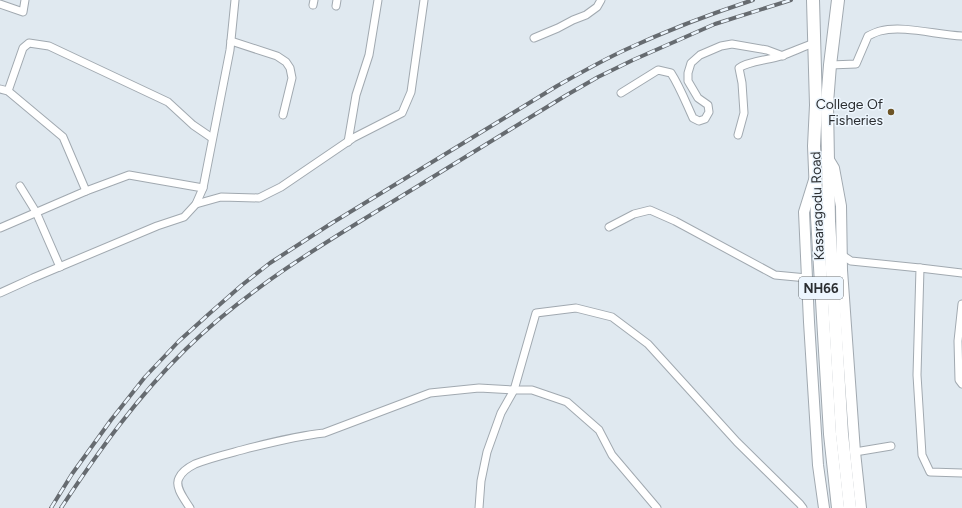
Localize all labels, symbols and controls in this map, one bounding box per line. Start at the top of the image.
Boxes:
place label: College Of Fisheries [816,96,884,129]
marker: College Of Fisheries [886,107,896,117]
street label: Kasaragodu Road [807,151,828,261]
road number: NH66 [799,277,843,299]

